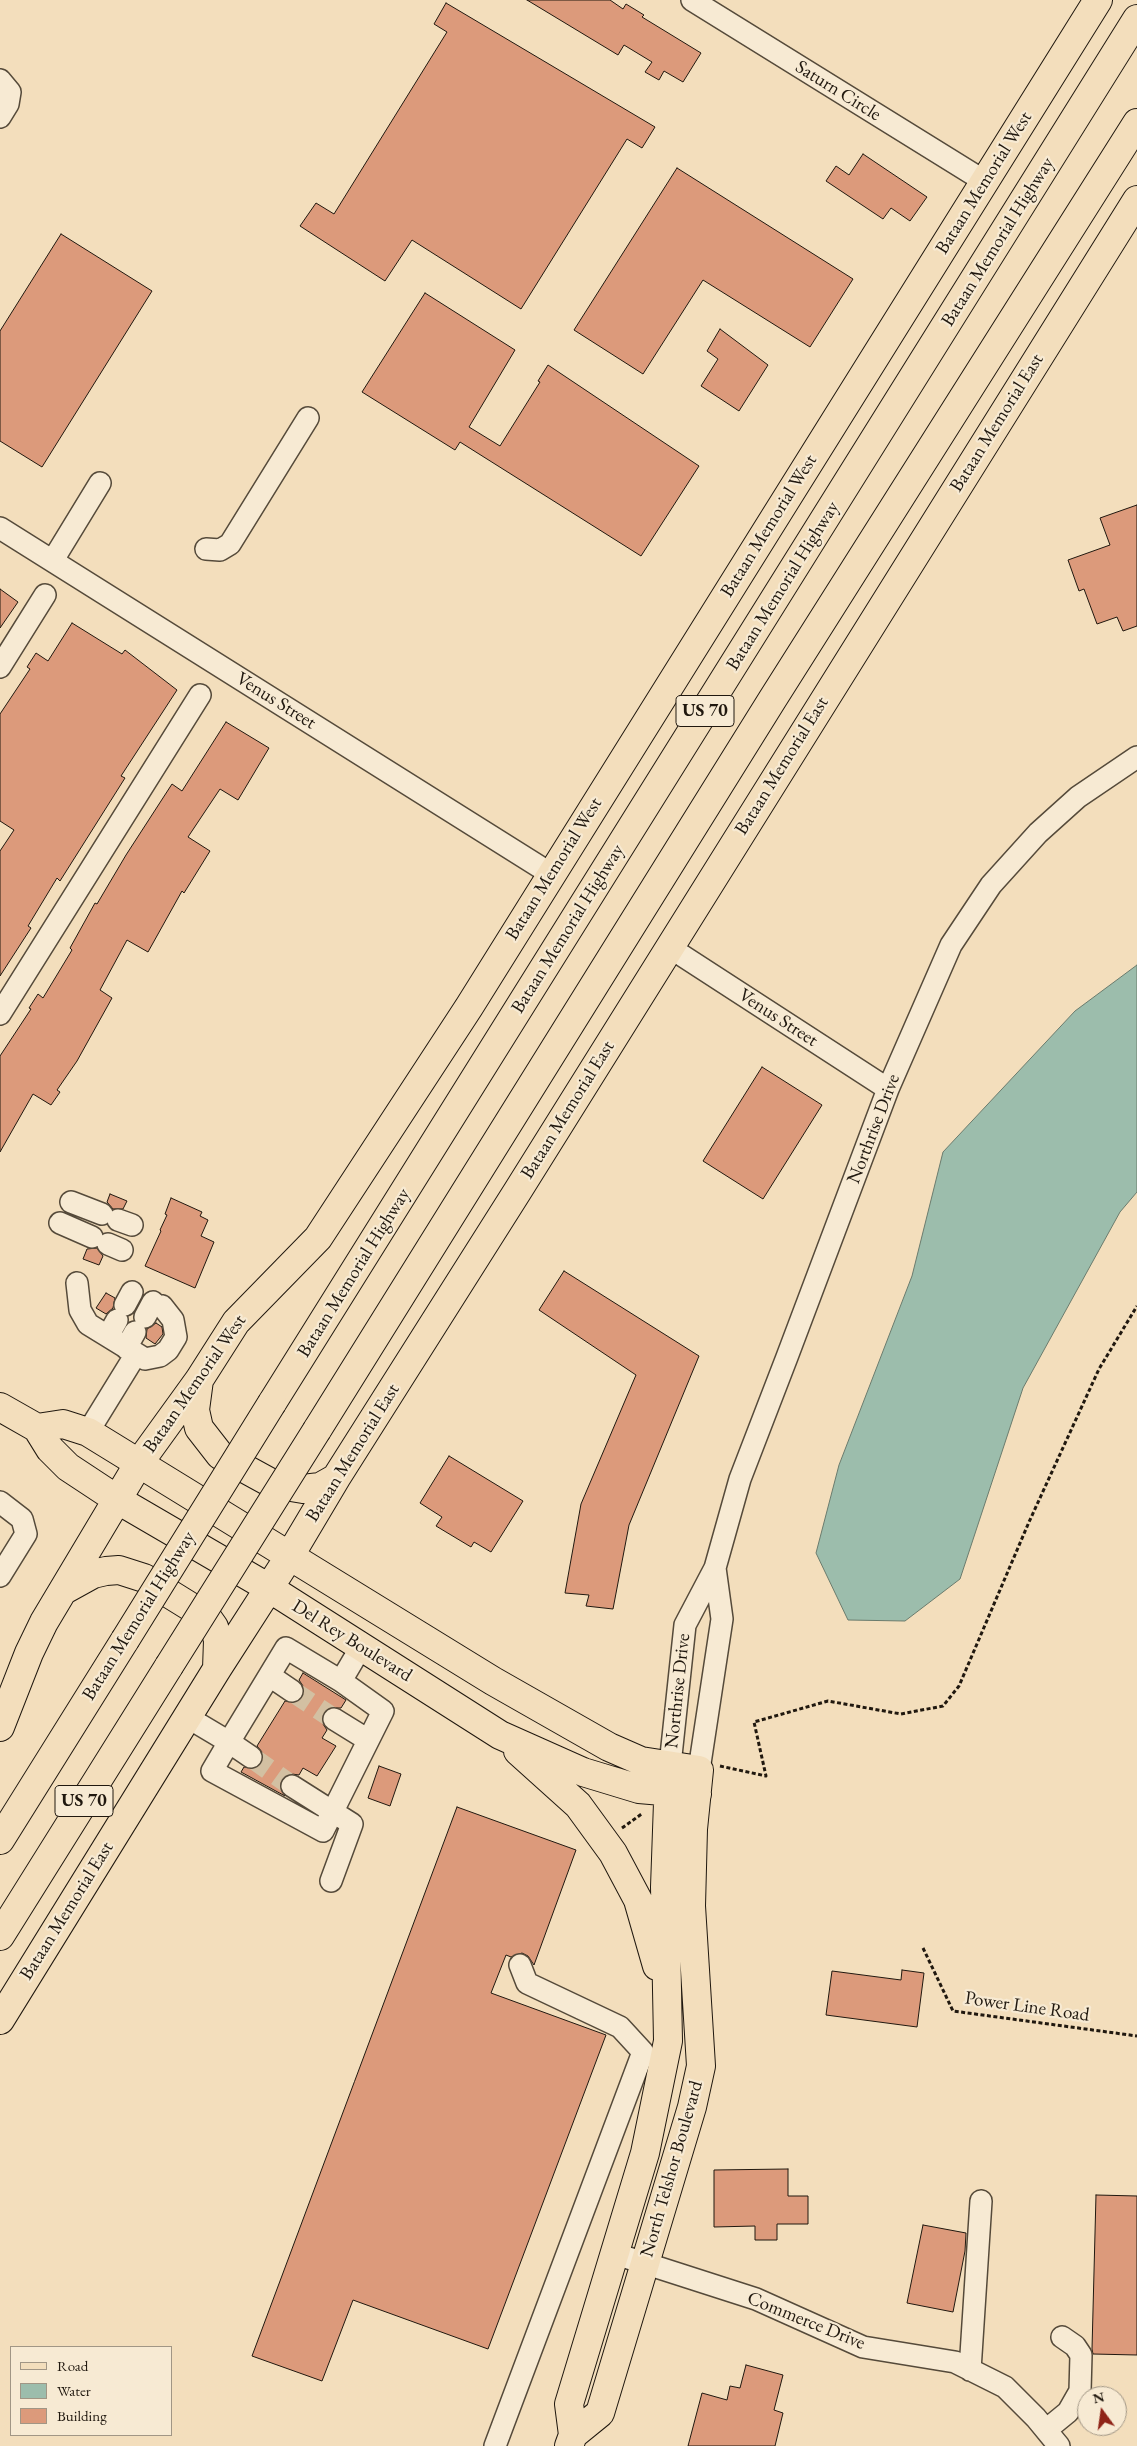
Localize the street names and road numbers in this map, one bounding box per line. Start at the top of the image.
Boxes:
street label: Saturn Circle [791,56,885,126]
street label: Bataan Memorial West [931,107,1037,259]
street label: Bataan Memorial Highway [937,153,1059,331]
street label: Bataan Memorial East [945,350,1049,496]
street label: Bataan Memorial West [716,450,822,602]
street label: Bataan Memorial Highway [722,497,844,675]
street label: Venus Street [232,667,320,735]
street label: Bataan Memorial East [730,693,834,839]
road number: US 70 [676,696,734,726]
street label: Bataan Memorial West [501,793,607,945]
street label: Bataan Memorial Highway [507,840,629,1018]
street label: Venus Street [734,984,822,1052]
street label: Bataan Memorial East [516,1037,620,1183]
street label: Northrise Drive [843,1071,905,1187]
street label: Bataan Memorial Highway [293,1184,415,1362]
street label: Bataan Memorial West [139,1310,251,1458]
street label: Bataan Memorial East [301,1380,405,1526]
street label: Bataan Memorial Highway [78,1527,200,1705]
street label: Del Rey Boulevard [288,1595,416,1687]
street label: Northrise Drive [661,1632,695,1750]
road number: US 70 [55,1785,113,1816]
street label: Bataan Memorial East [15,1838,119,1984]
street label: Power Line Road [963,1987,1091,2027]
street label: North Telshor Boulevard [636,2078,708,2260]
street label: Commerce Drive [744,2287,868,2355]

